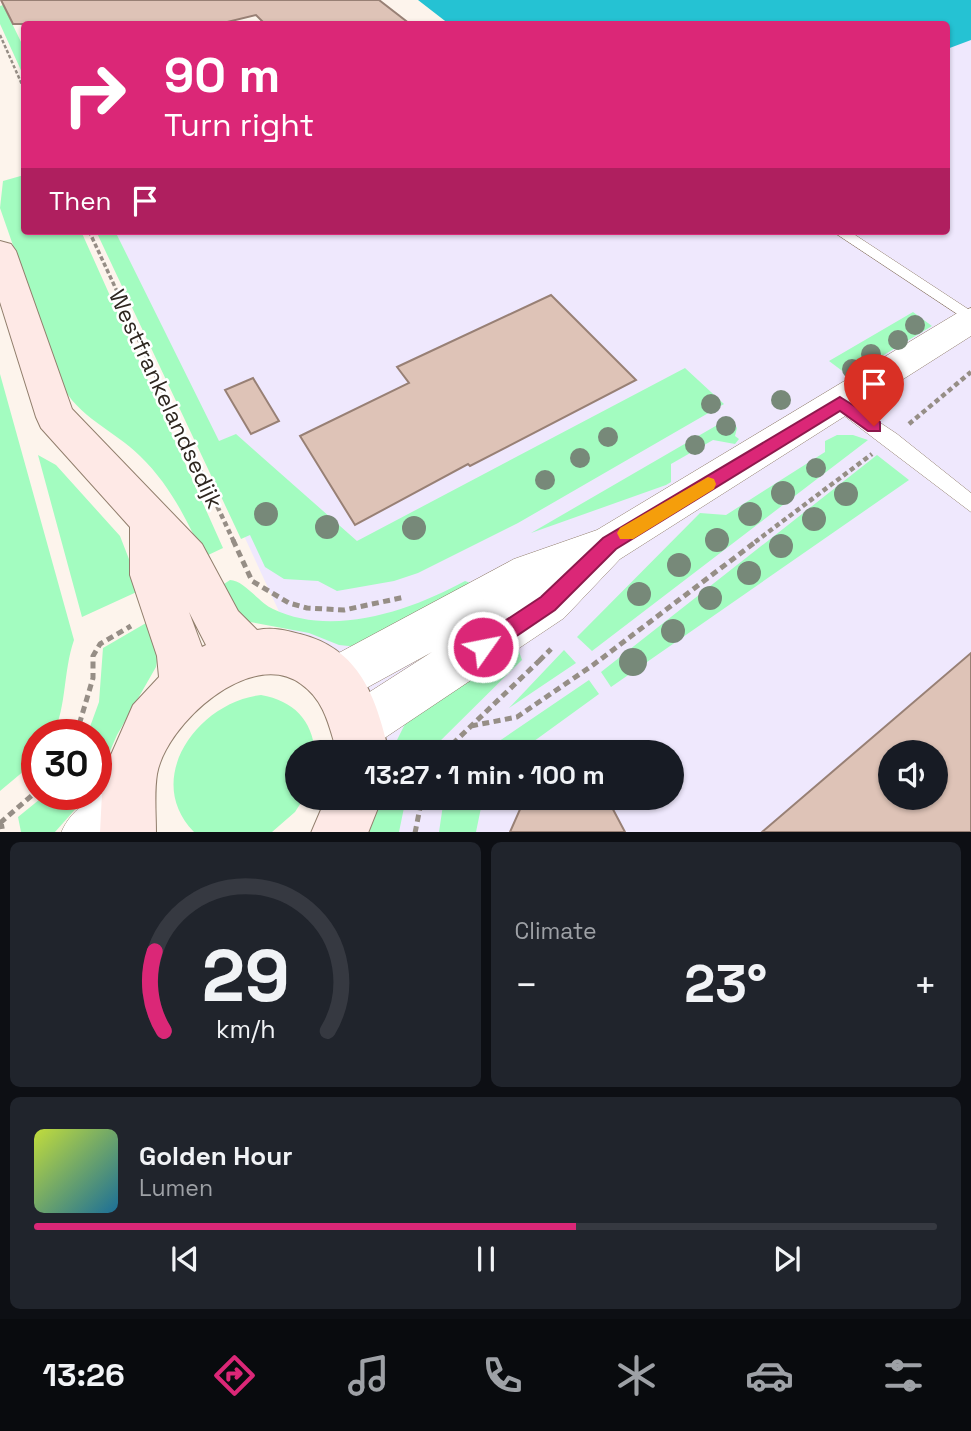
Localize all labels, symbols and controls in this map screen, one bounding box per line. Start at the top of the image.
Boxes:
text: 90 m [164,44,280,106]
icon: right [49,49,140,140]
text: Turn right [164,105,314,145]
icon: arrive [126,182,164,220]
text: Then [49,184,112,218]
street label: Westfrankelandsedijk [102,285,230,513]
pin [844,354,904,426]
icon: arrive [855,365,893,403]
position arrow [446,610,520,684]
speed limit sign: 30 [21,719,112,810]
map controls [878,740,948,810]
button: sound [878,740,948,810]
text: 13:27 · 1 min · 100 m [364,758,605,792]
text: Climate [515,916,597,946]
text: 29 [201,929,289,1022]
text: 23° [684,951,767,1017]
text: − [515,961,538,1009]
text: + [913,961,937,1009]
text: km/h [215,1012,275,1044]
text: Golden Hour [139,1139,293,1173]
text: Lumen [139,1173,213,1203]
icon: previous [166,1240,204,1278]
icon: pause [467,1240,505,1278]
icon: next [768,1240,806,1278]
icon: directions [210,1351,259,1400]
icon: music [344,1351,393,1400]
icon: phone [478,1351,527,1400]
icon: climate [612,1351,661,1400]
icon: car [745,1351,794,1400]
icon: filters [879,1351,928,1400]
text: 13:26 [42,1355,125,1395]

